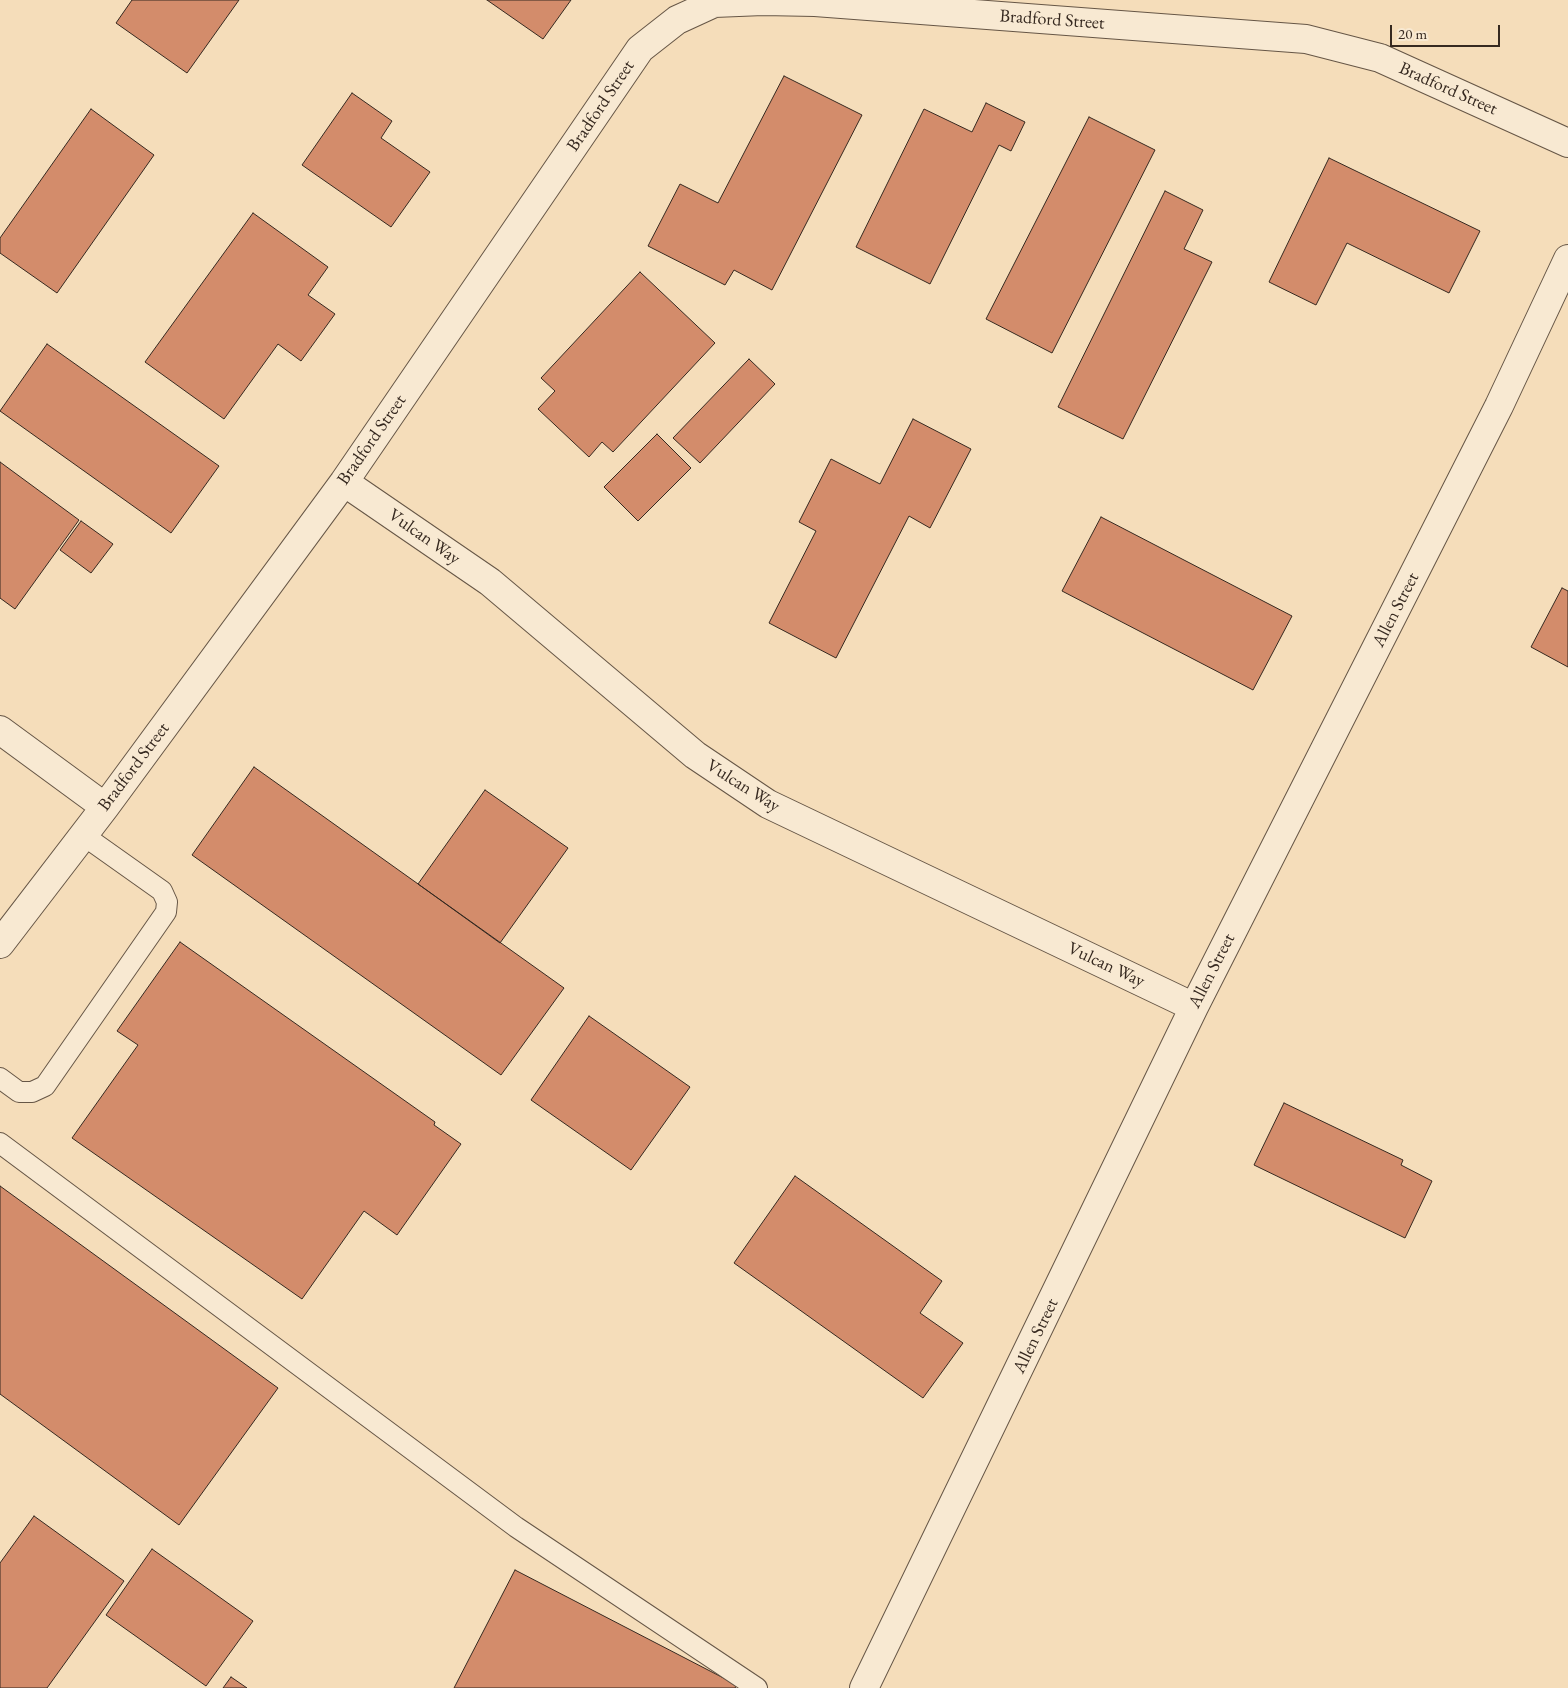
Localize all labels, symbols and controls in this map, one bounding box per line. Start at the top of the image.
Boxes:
street label: Bradford Street [999,6,1105,34]
scale bar [1393,15,1503,47]
text: 20 m [1398,24,1427,43]
street label: Bradford Street [563,56,639,156]
street label: Bradford Street [1396,58,1500,120]
street label: Bradford Street [333,391,411,489]
street label: Vulcan Way [384,504,464,570]
street label: Allen Street [1368,569,1424,651]
street label: Bradford Street [94,718,174,816]
street label: Vulcan Way [702,755,784,817]
street label: Allen Street [1184,930,1240,1012]
street label: Vulcan Way [1064,938,1148,992]
street label: Allen Street [1009,1295,1063,1377]

